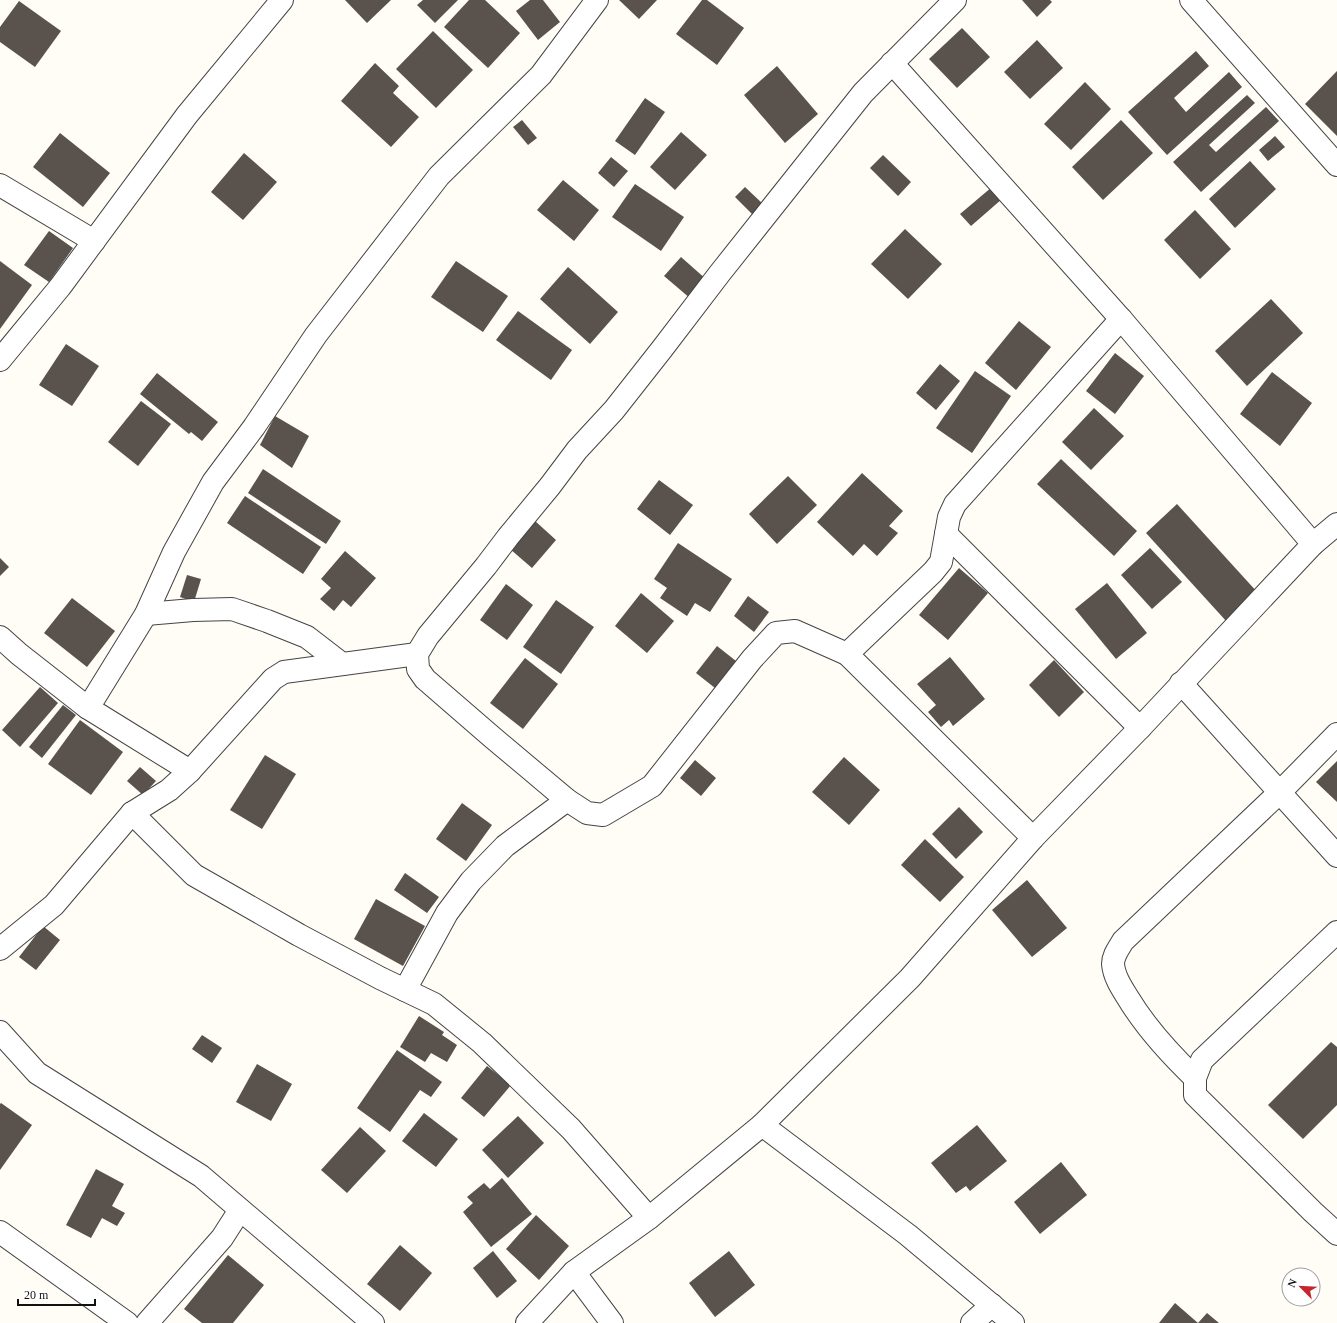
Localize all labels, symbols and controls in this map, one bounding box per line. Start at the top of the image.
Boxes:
north arrow [1281,1267,1321,1307]
text: N [1285,1277,1299,1289]
scale bar [18,1281,95,1307]
text: 20 m [24,1288,49,1302]

